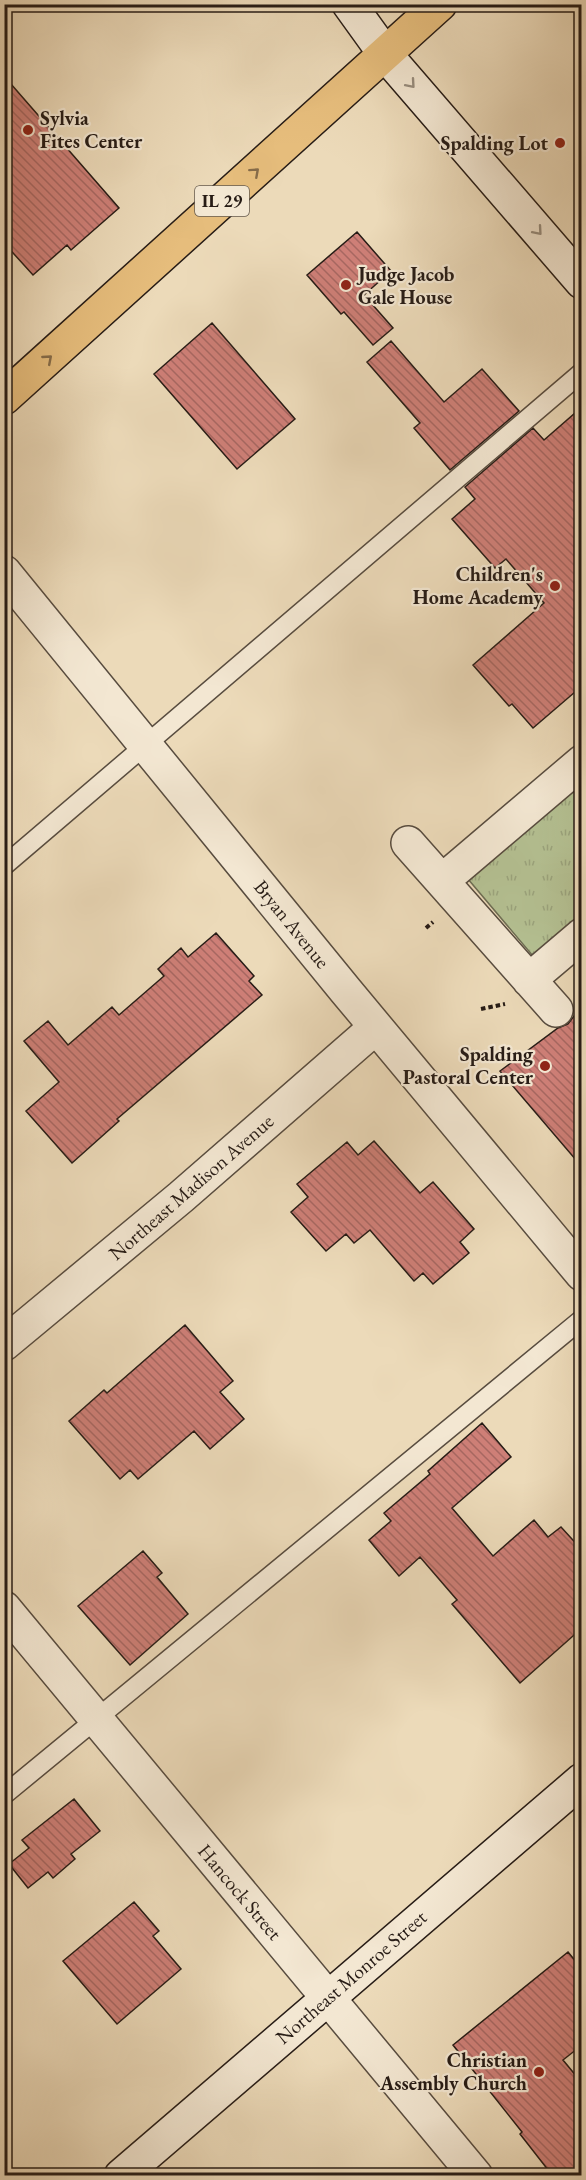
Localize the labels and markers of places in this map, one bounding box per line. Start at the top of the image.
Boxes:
place label: Sylvia Fites Center [40,105,143,154]
marker: Sylvia Fites Center [21,123,35,137]
place label: Spalding Lot [441,130,548,156]
marker: Spalding Lot [553,136,567,150]
place label: Judge Jacob Gale House [356,261,454,310]
marker: Judge Jacob Gale House [339,278,353,292]
place label: Children's Home Academy [413,561,543,610]
marker: Children's Home Academy [548,579,562,593]
place label: Spalding Pastoral Center [403,1041,534,1090]
marker: Spalding Pastoral Center [538,1059,552,1073]
place label: Christian Assembly Church [379,2047,527,2096]
marker: Christian Assembly Church [532,2065,546,2079]

